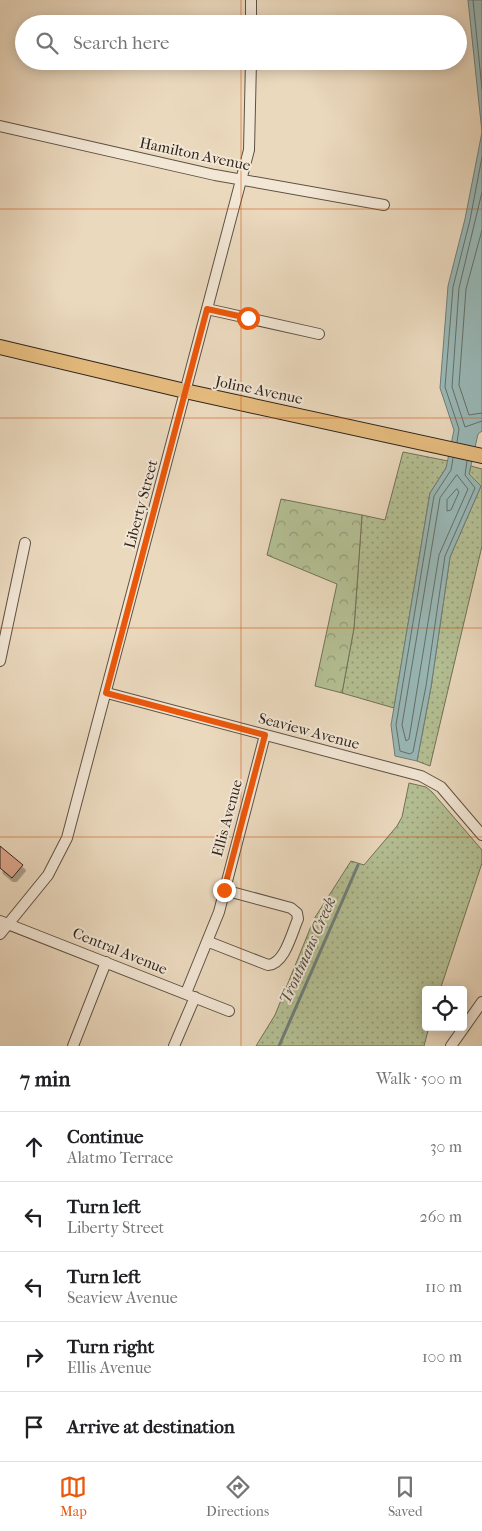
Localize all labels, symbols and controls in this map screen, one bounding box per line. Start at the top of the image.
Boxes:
search box [15,15,467,70]
icon: search [33,29,61,57]
text: Search here [73,32,169,54]
street label: Hamilton Avenue [138,133,253,175]
route start [237,307,260,330]
street label: Joline Avenue [213,372,305,408]
street label: Liberty Street [121,457,162,550]
street label: Seaview Avenue [257,709,362,753]
street label: Ellis Avenue [208,777,246,859]
route end [213,879,236,902]
water label: Troutmans Creek [275,894,340,1007]
street label: Central Avenue [70,924,171,978]
map controls [422,986,467,1031]
button: locate [422,986,467,1031]
text: 7 min [20,1067,71,1091]
text: Walk · 500 m [376,1069,462,1088]
text: Continue [67,1126,143,1148]
icon: ahead [20,1133,48,1161]
text: 30 m [430,1137,462,1156]
text: Alatmo Terrace [67,1148,173,1167]
text: Turn left [67,1196,141,1218]
icon: left [20,1203,48,1231]
text: 260 m [420,1207,462,1226]
text: Liberty Street [67,1218,164,1237]
text: Turn left [67,1266,141,1288]
icon: left [20,1273,48,1301]
text: 110 m [425,1277,462,1296]
text: Seaview Avenue [67,1288,178,1307]
text: Turn right [67,1336,154,1358]
icon: right [20,1343,48,1371]
text: 100 m [422,1347,462,1366]
text: Ellis Avenue [67,1358,151,1377]
icon: arrive [20,1413,48,1441]
text: Arrive at destination [67,1416,235,1438]
tab: Map [59,1473,87,1520]
tab: Directions [206,1473,269,1520]
tab: Saved [388,1473,423,1520]

